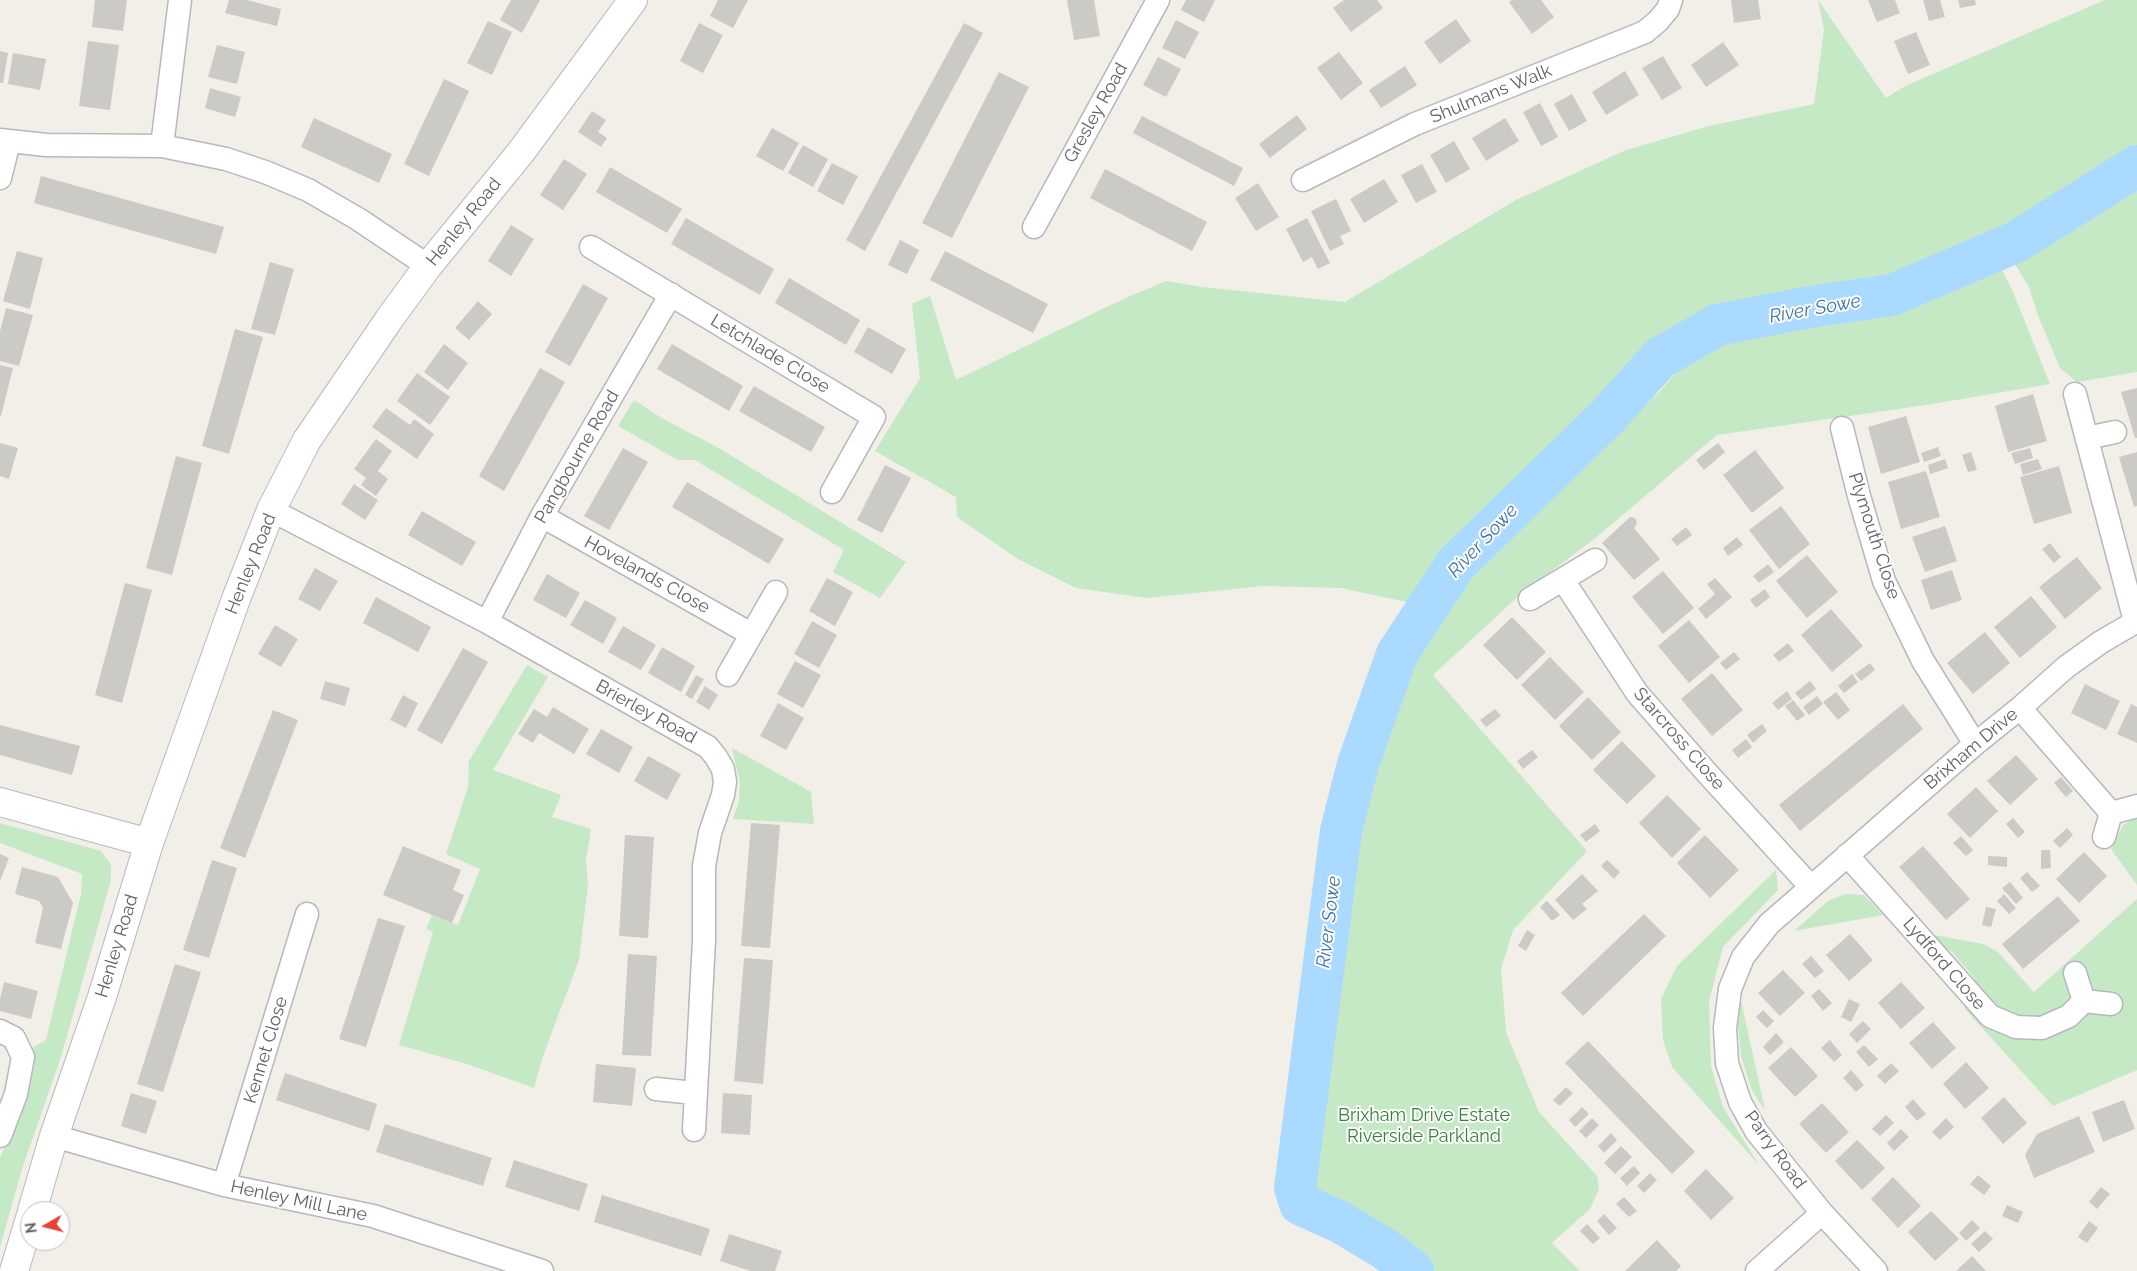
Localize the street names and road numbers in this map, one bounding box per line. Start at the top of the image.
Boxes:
street label: Gresley Road [1060,59,1132,167]
street label: Shulmans Walk [1427,60,1555,128]
street label: Henley Road [422,174,506,270]
street label: Letchlade Close [706,310,834,398]
street label: Pangbourne Road [530,387,624,527]
street label: Plymouth Close [1843,470,1905,602]
street label: Henley Road [221,510,281,618]
street label: Hovelands Close [580,532,714,618]
street label: Brierley Road [592,675,700,749]
street label: Starcross Close [1629,683,1729,795]
street label: Brixham Drive [1920,704,2022,794]
street label: Henley Road [91,892,143,1000]
street label: Lydford Close [1898,913,1990,1015]
street label: Kennet Close [239,994,293,1106]
street label: Parry Road [1740,1107,1810,1193]
street label: Henley Mill Lane [229,1176,369,1226]

